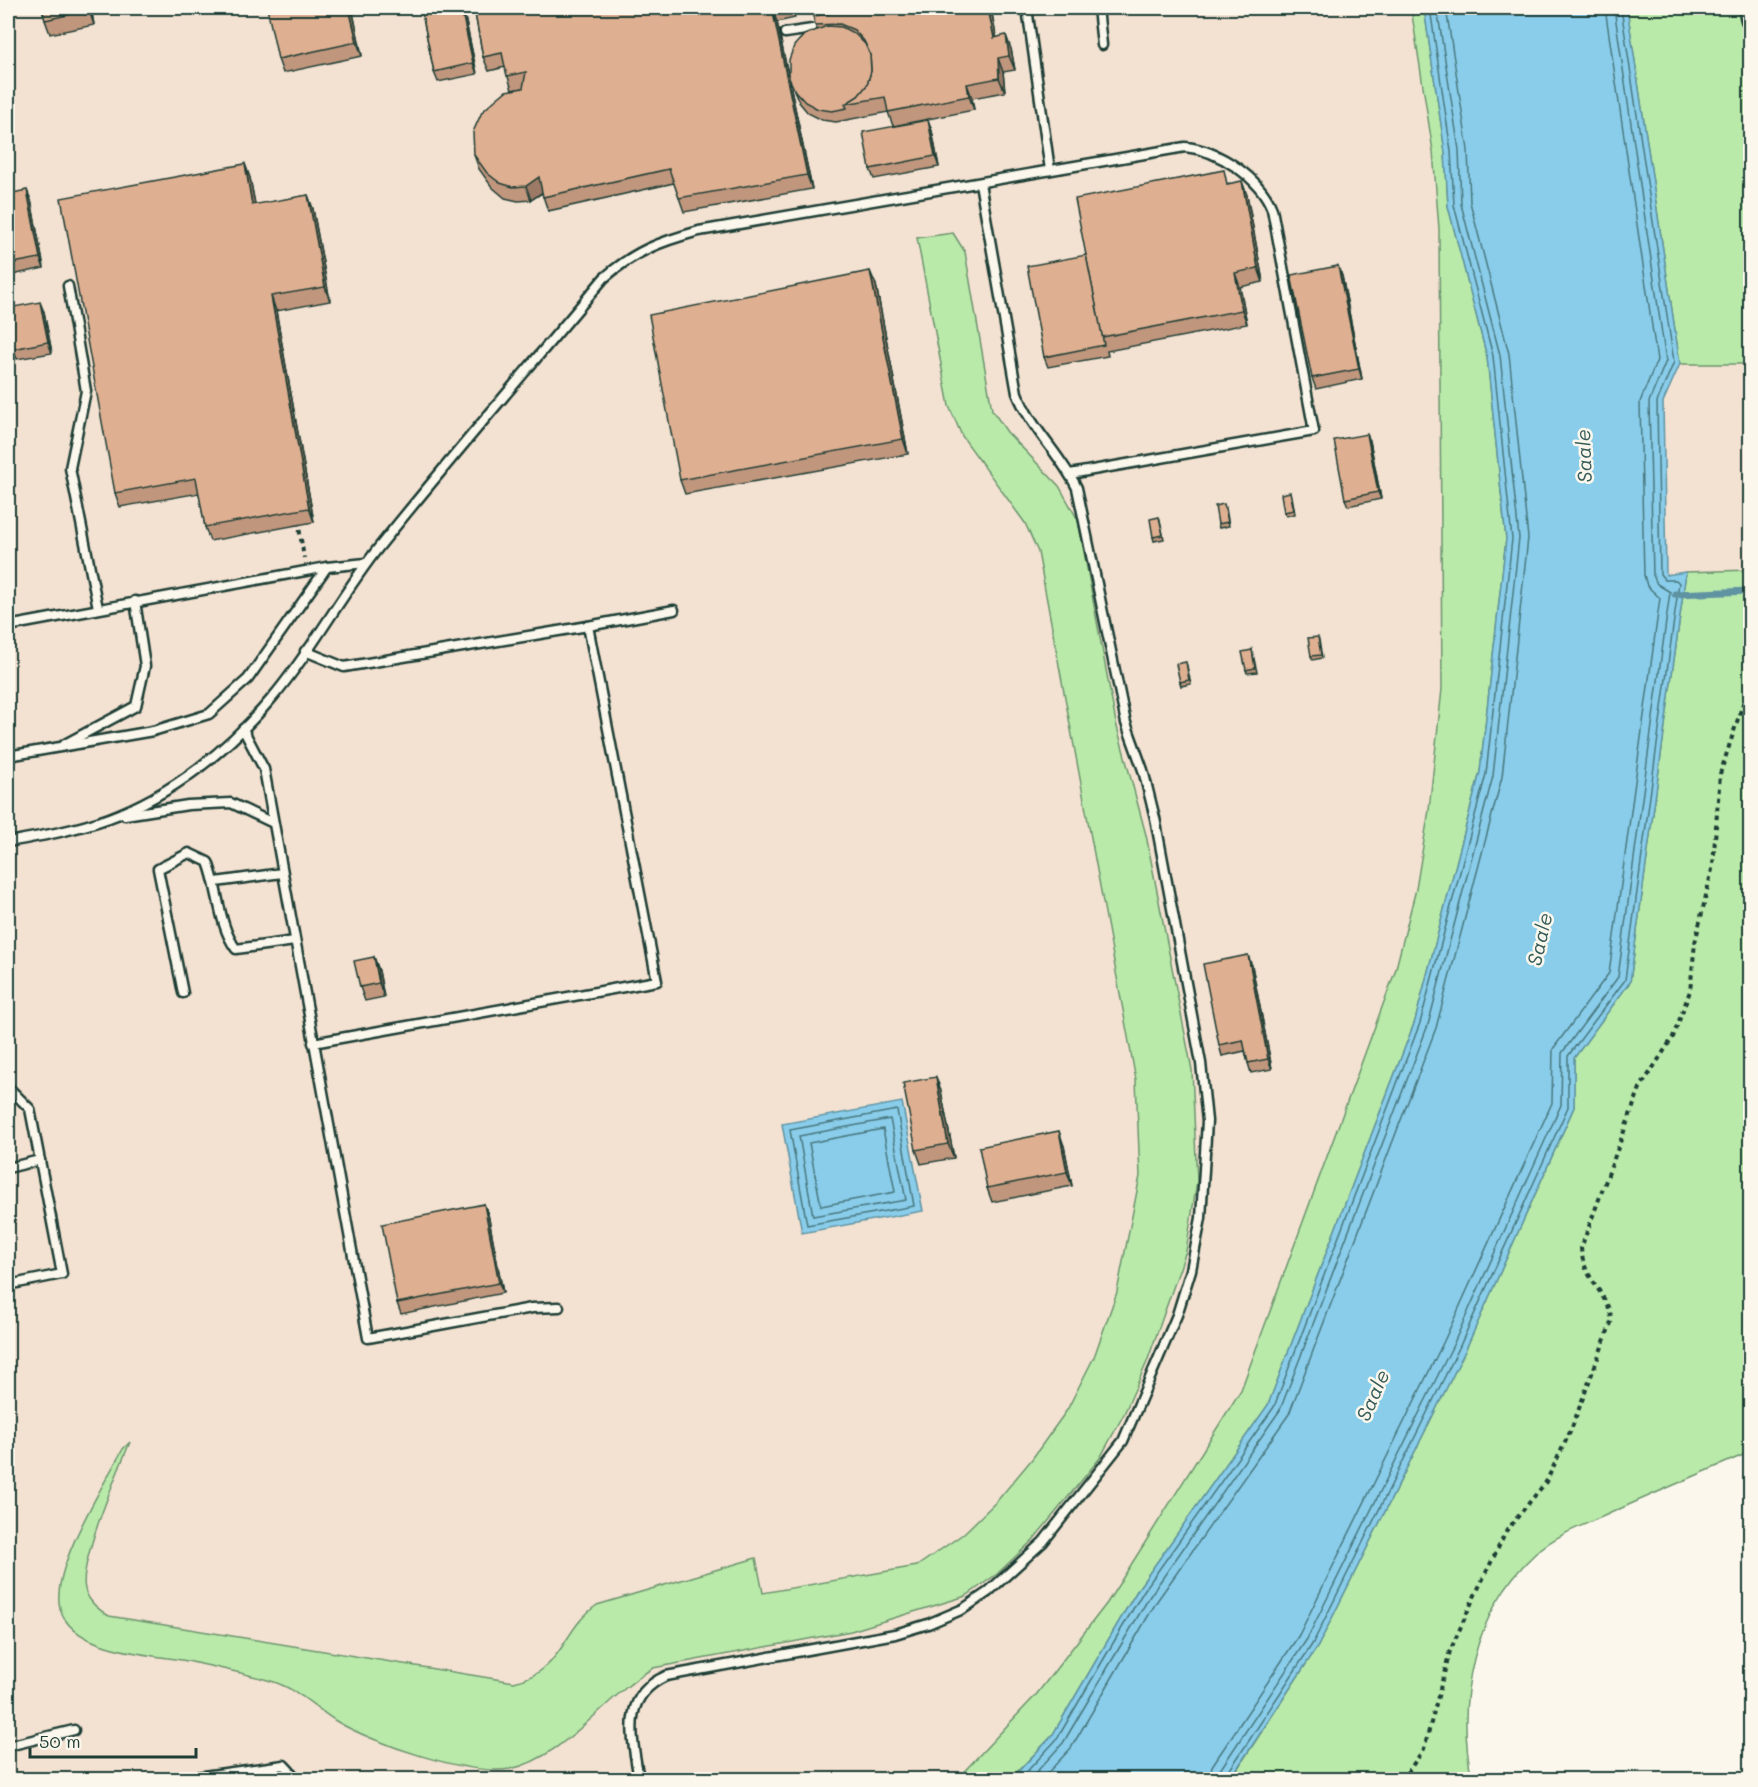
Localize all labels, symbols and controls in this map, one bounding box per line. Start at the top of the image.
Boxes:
water label: Saale [1569,429,1597,483]
water label: Saale [1520,910,1558,968]
water label: Saale [1349,1365,1395,1425]
scale bar [30,1721,196,1759]
text: 50 m [39,1729,81,1753]

